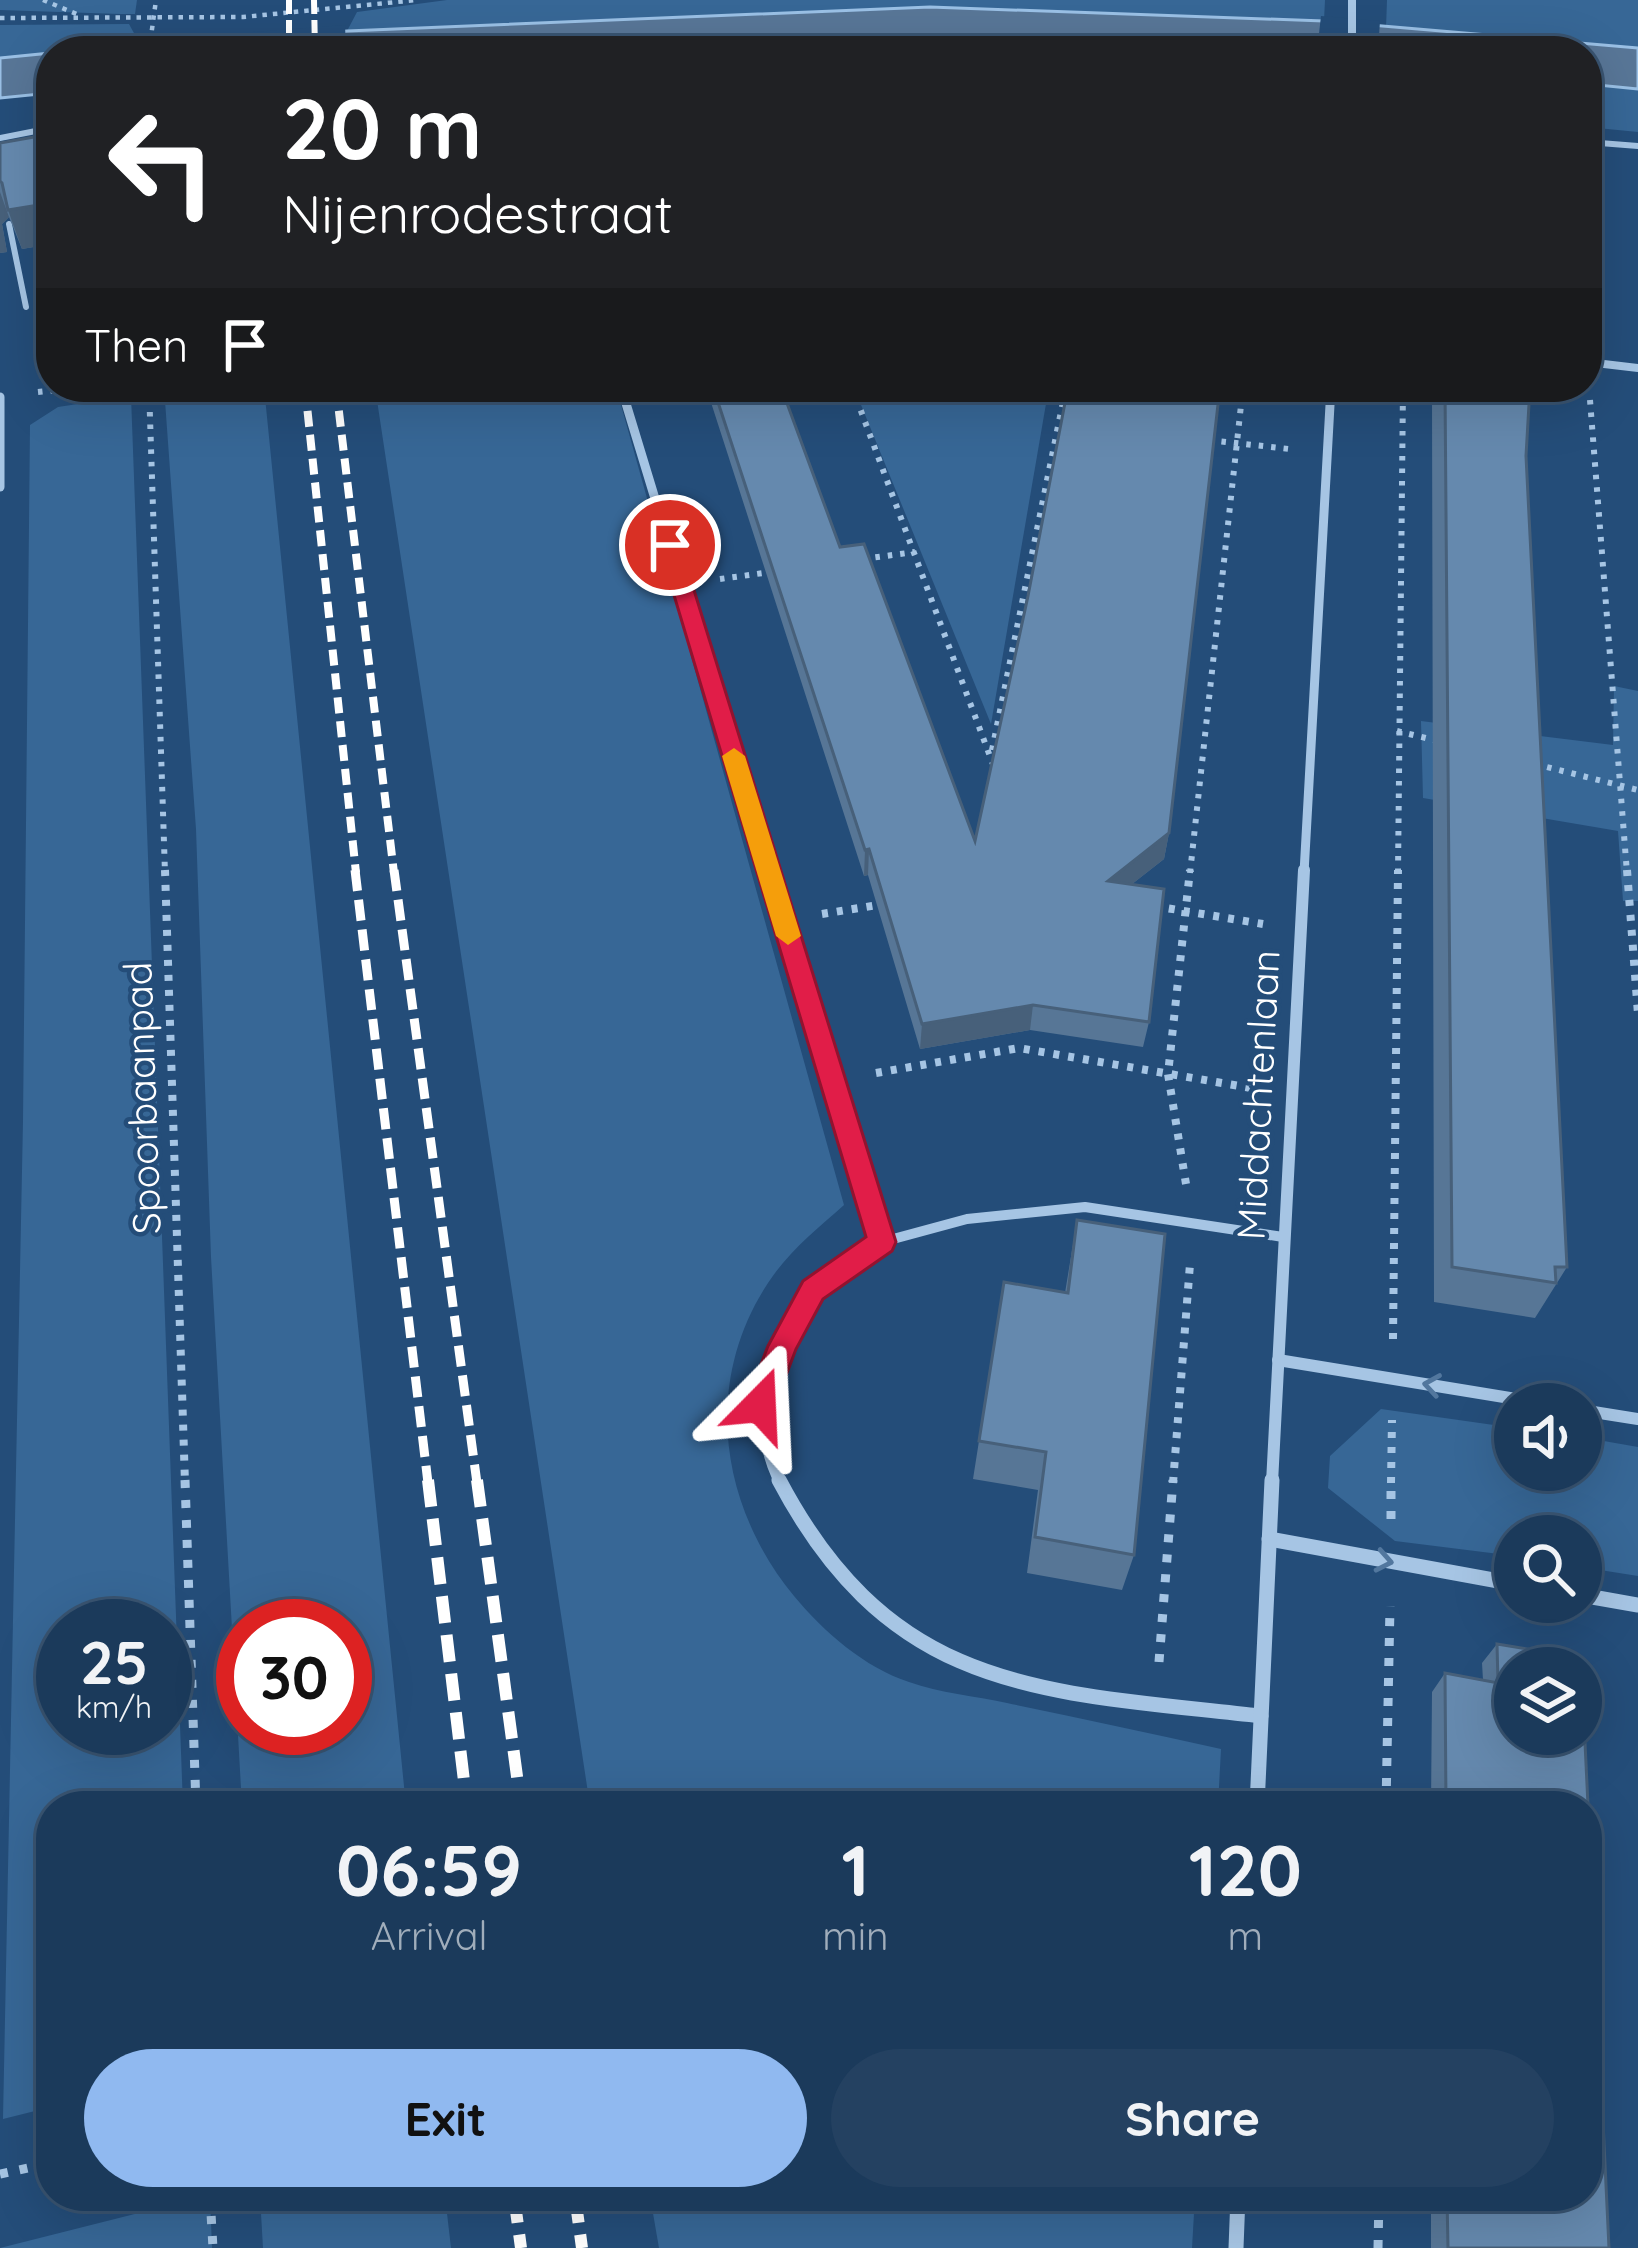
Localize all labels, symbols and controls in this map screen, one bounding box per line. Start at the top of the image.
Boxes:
text: 20 m [282,75,482,180]
icon: left [84,84,240,240]
text: Nijenrodestraat [282,179,673,247]
icon: arrive [212,312,278,378]
text: Then [84,317,188,373]
pin [619,494,721,596]
icon: arrive [637,512,703,578]
street label: Middachtenlaan [1225,949,1290,1241]
street label: Spoorbaanpad [112,961,171,1235]
position arrow [697,1342,823,1468]
one-way arrow [1422,1373,1442,1399]
map controls [1494,1383,1602,1755]
button: sound [1494,1383,1602,1491]
button: search [1494,1515,1602,1623]
one-way arrow [1374,1547,1394,1573]
speed limit sign: 30 [216,1599,372,1755]
text: 25 [80,1624,148,1699]
button: layers [1494,1647,1602,1755]
text: km/h [76,1688,152,1726]
text: 06:59 [336,1824,522,1914]
text: 1 [841,1824,869,1914]
text: 120 [1189,1824,1302,1914]
text: Arrival [371,1911,487,1960]
text: min [822,1911,889,1960]
text: m [1228,1911,1263,1960]
button: Exit [84,2049,807,2187]
button: Share [831,2049,1554,2187]

